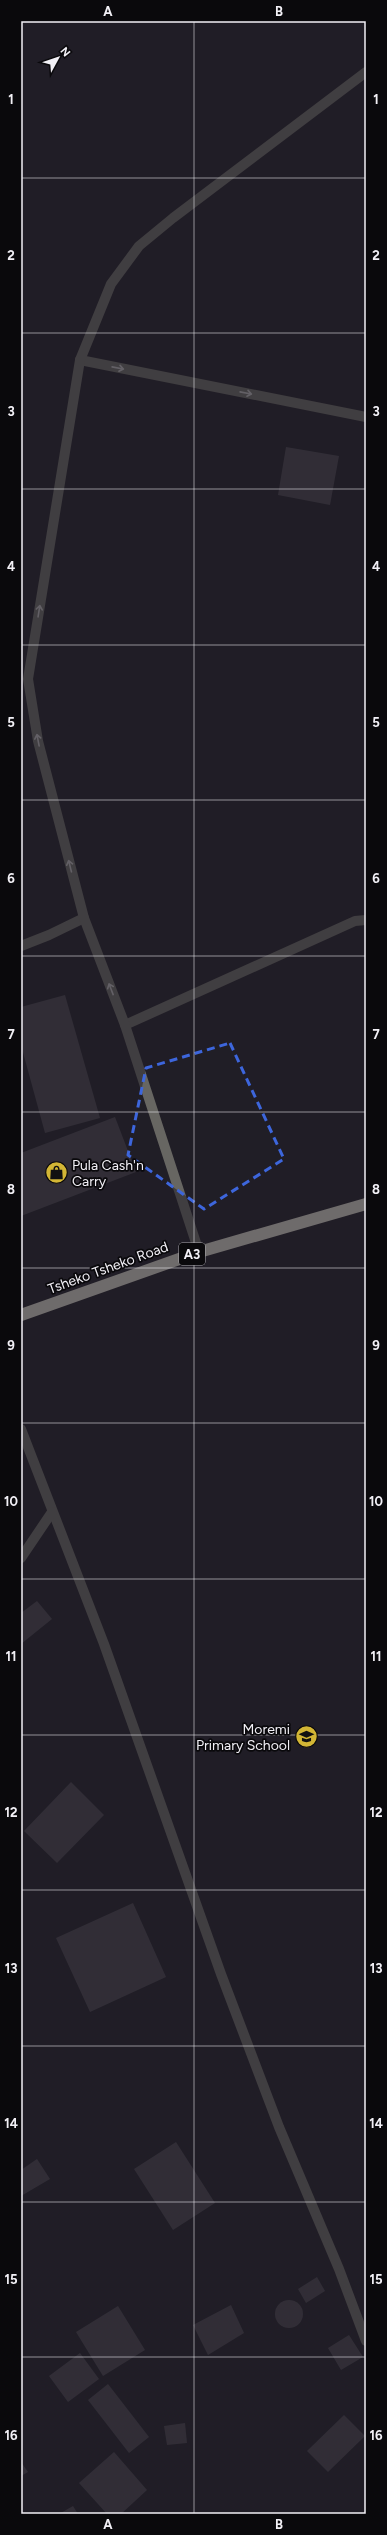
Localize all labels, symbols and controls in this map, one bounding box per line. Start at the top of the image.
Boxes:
text: A [103,4,113,19]
text: B [275,4,283,19]
north arrow [38,38,78,78]
text: N [58,44,73,59]
text: 1 [8,92,14,107]
text: 1 [373,92,379,107]
text: 2 [7,248,15,263]
text: 2 [372,248,380,263]
one-way arrow [111,364,124,372]
one-way arrow [239,389,252,397]
text: 3 [7,404,15,419]
text: 3 [372,404,380,419]
text: 4 [7,559,15,574]
text: 4 [372,559,380,574]
one-way arrow [35,605,43,618]
text: 5 [7,715,15,730]
text: 5 [372,715,380,730]
one-way arrow [34,733,42,746]
one-way arrow [66,859,74,872]
text: 6 [7,871,15,886]
text: 6 [372,871,380,886]
one-way arrow [106,983,114,995]
text: 7 [7,1027,15,1042]
text: 7 [372,1027,380,1042]
place label: Pula Cash'n Carry [72,1157,144,1190]
shop icon: Pula Cash'n Carry [43,1160,69,1186]
text: 8 [7,1182,15,1197]
text: 8 [372,1182,380,1197]
street label: Tsheko Tsheko Road [46,1238,170,1298]
road number: A3 [179,1243,205,1265]
text: 9 [7,1338,15,1353]
text: 9 [372,1338,380,1353]
text: 10 [4,1494,18,1509]
text: 10 [369,1494,383,1509]
text: 11 [6,1649,16,1664]
text: 11 [371,1649,381,1664]
place label: Moremi Primary School [196,1721,290,1754]
school or university icon: Moremi Primary School [293,1724,319,1750]
text: 12 [4,1805,18,1820]
text: 12 [369,1805,383,1820]
text: 13 [5,1961,17,1976]
text: 13 [370,1961,382,1976]
text: 14 [4,2116,18,2131]
text: 14 [369,2116,383,2131]
text: 15 [4,2272,18,2287]
text: 15 [369,2272,383,2287]
text: 16 [4,2428,18,2443]
text: 16 [369,2428,383,2443]
text: A [103,2517,113,2532]
text: B [275,2517,283,2532]

